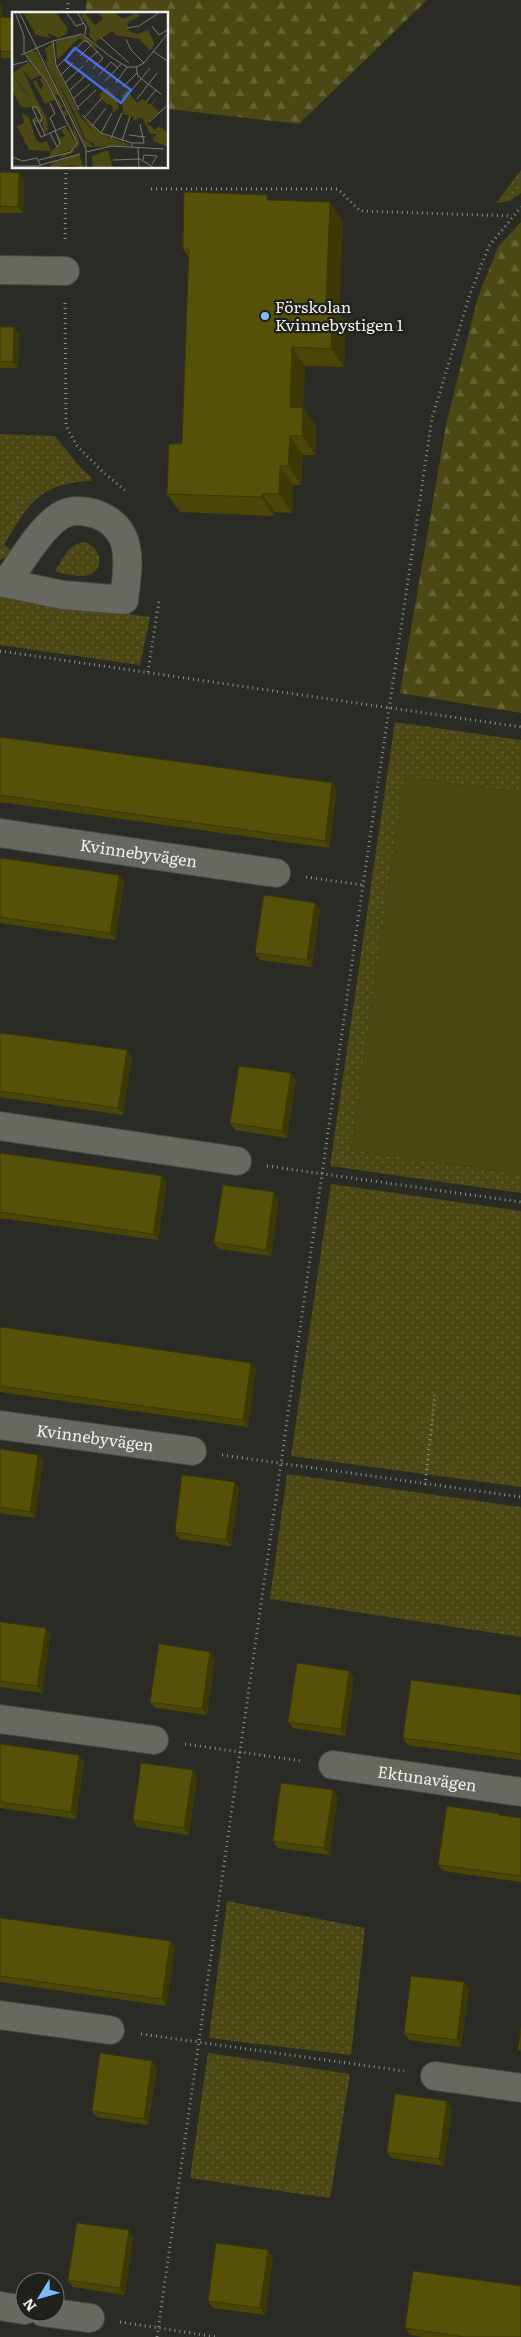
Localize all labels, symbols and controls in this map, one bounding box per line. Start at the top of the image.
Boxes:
inset map [12,12,169,169]
place label: Förskolan Kvinnebystigen 1 [275,294,404,336]
marker: Förskolan Kvinnebystigen 1 [259,310,271,322]
street label: Kvinnebyvägen [79,832,199,872]
street label: Kvinnebyvägen [35,1417,156,1457]
street label: Ektunavägen [376,1759,479,1797]
north arrow [15,2272,65,2322]
text: N [17,2295,40,2316]

